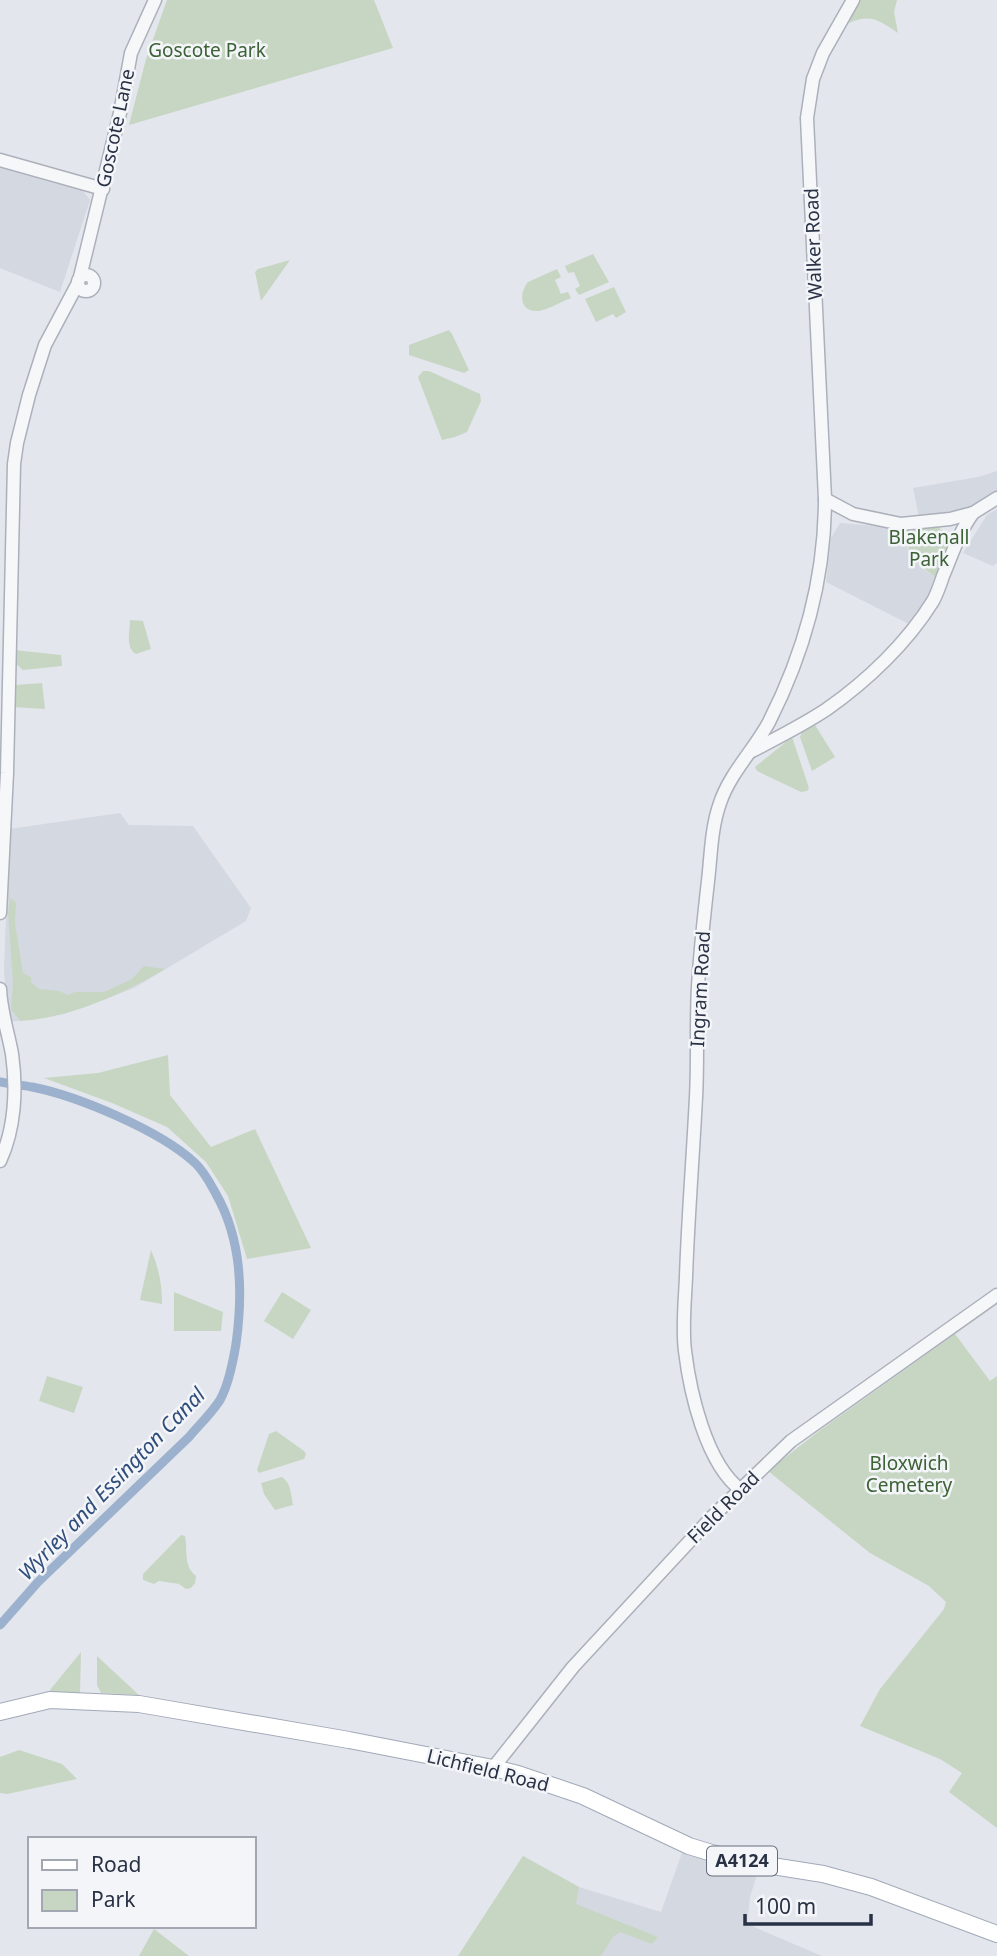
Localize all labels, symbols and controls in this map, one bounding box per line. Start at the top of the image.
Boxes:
park label: Goscote Park [148,37,266,63]
street label: Goscote Lane [90,66,140,190]
street label: Walker Road [798,187,828,301]
park label: Blakenall Park [889,524,969,572]
street label: Ingram Road [684,930,716,1048]
water label: Wyrley and Essington Canal [12,1381,211,1586]
park label: Bloxwich Cemetery [866,1450,952,1498]
street label: Field Road [681,1465,765,1549]
street label: Lichfield Road [424,1742,552,1798]
legend [28,1837,256,1928]
road number: A4124 [707,1846,777,1875]
text: Road [91,1850,141,1878]
scale bar [745,1882,871,1926]
text: Park [91,1885,136,1913]
text: 100 m [755,1892,816,1920]

